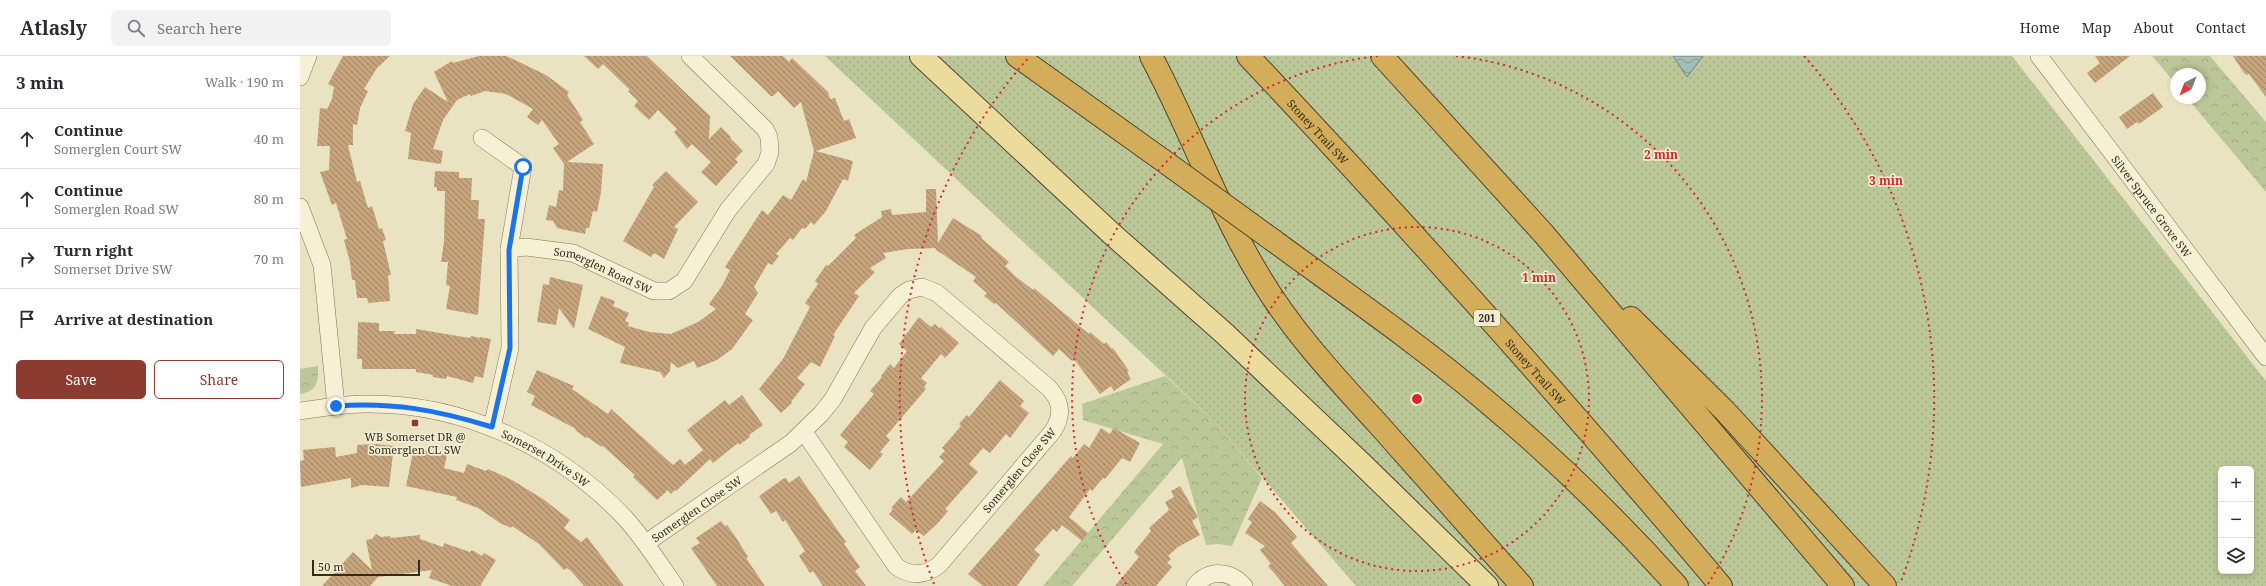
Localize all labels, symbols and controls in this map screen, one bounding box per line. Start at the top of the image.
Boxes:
search box [111,10,391,46]
text: Atlasly [20,15,87,41]
icon: search [125,17,147,39]
text: Search here [157,18,242,38]
text: Home [2020,18,2060,37]
text: Map [2082,18,2111,37]
text: About [2133,18,2174,37]
text: Contact [2196,18,2246,37]
north arrow [2170,68,2206,104]
text: 3 min [16,71,64,94]
text: Walk · 190 m [205,73,284,91]
street label: Stoney Trail SW [1284,96,1352,167]
text: Continue [54,120,123,140]
icon: ahead [16,128,38,150]
text: 40 m [254,130,284,148]
text: Somerglen Court SW [54,140,182,158]
text: 2 min [1644,146,1678,163]
street label: Silver Spruce Grove SW [2109,152,2196,261]
route start [514,158,532,176]
text: 3 min [1869,172,1903,189]
text: Continue [54,180,123,200]
icon: ahead [16,188,38,210]
text: 80 m [254,190,284,208]
text: Somerglen Road SW [54,200,179,218]
text: Turn right [54,240,133,260]
street label: Somerglen Road SW [553,243,655,297]
icon: right [16,248,38,270]
text: 70 m [254,250,284,268]
text: Somerset Drive SW [54,260,173,278]
text: 1 min [1522,269,1556,286]
icon: arrive [16,308,38,330]
text: Arrive at destination [54,309,213,329]
road number: 201 [1474,310,1500,326]
street label: Stoney Trail SW [1503,335,1569,408]
button: Save [16,360,146,399]
button: Share [154,360,284,399]
centre of rings [1410,392,1424,406]
route end [327,397,345,415]
marker: WB Somerset DR @ Somerglen CL SW [410,418,420,428]
street label: Somerglen Close SW [979,424,1059,516]
street label: Somerset Drive SW [499,425,593,490]
place label: WB Somerset DR @ Somerglen CL SW [364,429,466,457]
map controls [2218,466,2254,574]
button: + [2218,466,2254,502]
street label: Somerglen Close SW [648,472,745,545]
button: − [2218,502,2254,538]
button: layers [2218,538,2254,574]
scale bar [312,558,420,577]
text: 50 m [318,559,344,574]

